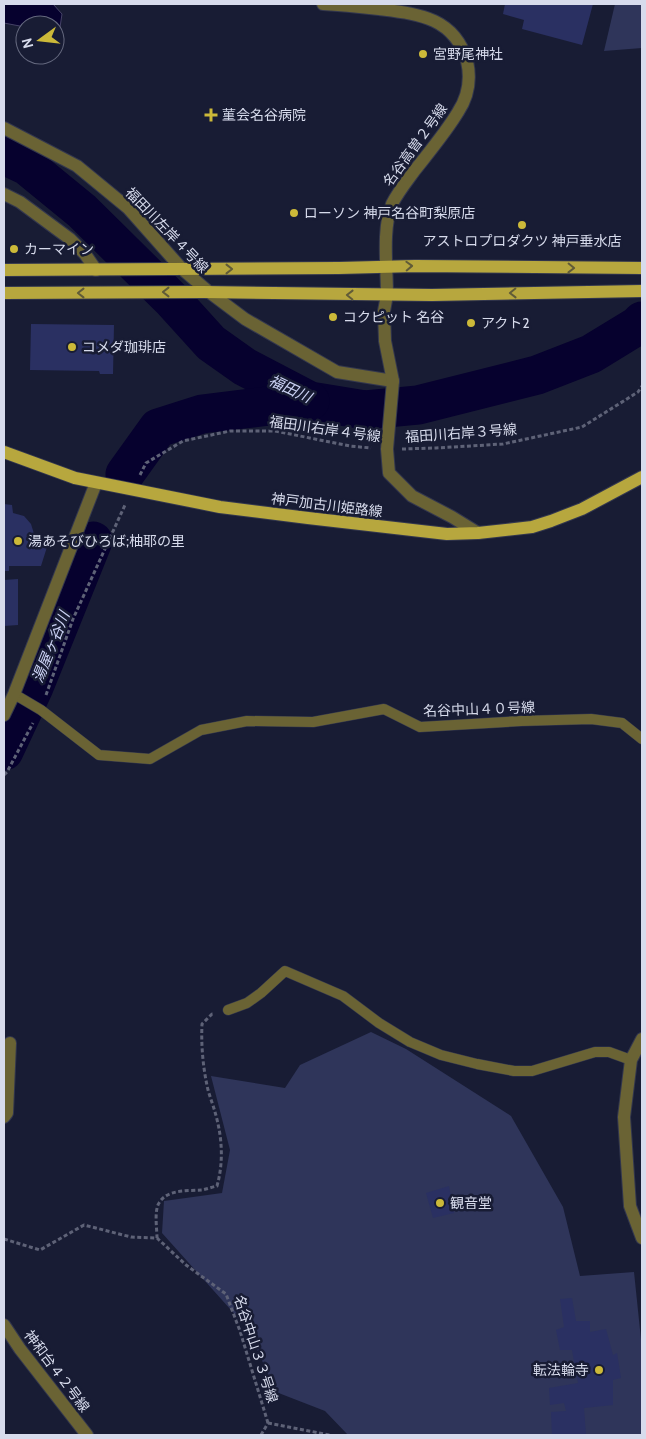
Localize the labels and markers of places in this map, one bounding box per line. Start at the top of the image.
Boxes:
place label: 宮野尾神社 [433,45,503,63]
marker: 宮野尾神社 [417,48,429,60]
place label: 菫会名谷病院 [222,106,306,124]
marker: 菫会名谷病院 [204,108,218,122]
place label: ローソン 神戸名谷町梨原店 [304,204,475,222]
marker: ローソン 神戸名谷町梨原店 [288,207,300,219]
marker: アストロプロダクツ 神戸垂水店 [516,219,528,231]
place label: アストロプロダクツ 神戸垂水店 [422,232,622,250]
place label: カーマイン [24,240,94,258]
marker: カーマイン [8,243,20,255]
place label: コクピット 名谷 [343,308,444,326]
marker: コクピット 名谷 [327,311,339,323]
place label: アクト2 [481,314,530,332]
marker: アクト2 [465,317,477,329]
place label: コメダ珈琲店 [82,338,166,356]
marker: コメダ珈琲店 [66,341,78,353]
place label: 湯あそびひろば;柚耶の里 [28,532,185,550]
marker: 湯あそびひろば;柚耶の里 [12,535,24,547]
place label: 観音堂 [450,1194,492,1212]
marker: 観音堂 [434,1197,446,1209]
place label: 転法輪寺 [533,1361,589,1379]
marker: 転法輪寺 [593,1364,605,1376]

